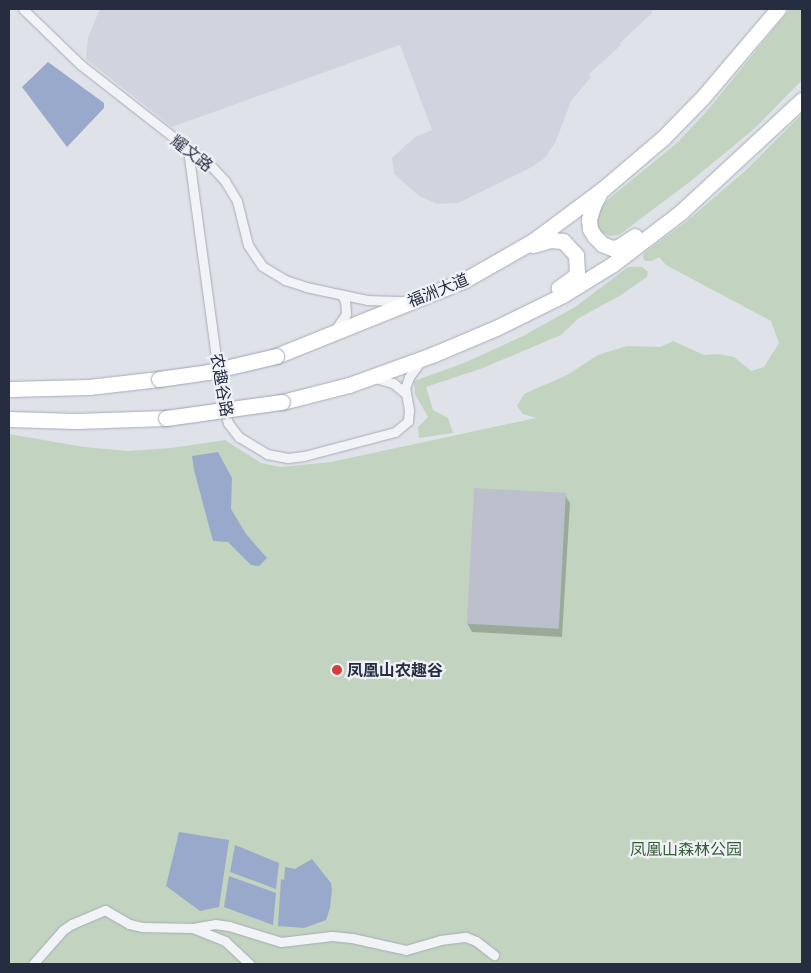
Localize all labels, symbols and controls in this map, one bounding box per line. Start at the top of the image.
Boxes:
street label: 耀文路 [167,131,217,175]
street label: 福洲大道 [405,269,471,311]
street label: 农趣谷路 [207,352,237,418]
place label: 凤凰山农趣谷 [347,660,443,680]
marker: 凤凰山农趣谷 [331,664,343,676]
park label: 凤凰山森林公园 [630,839,742,859]

